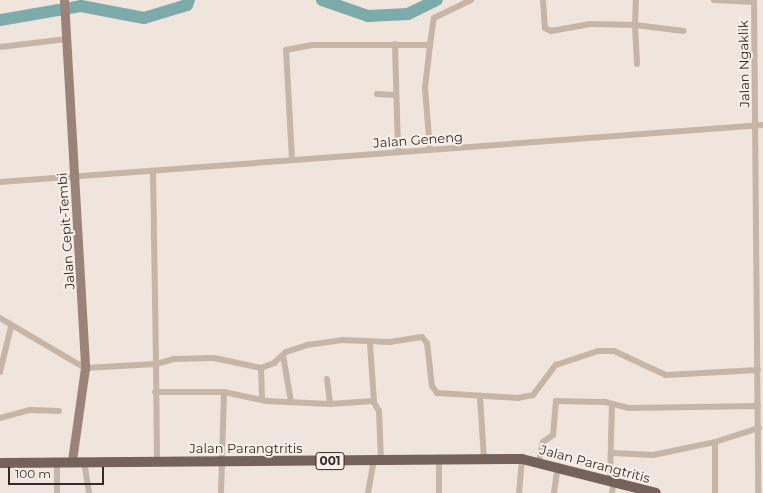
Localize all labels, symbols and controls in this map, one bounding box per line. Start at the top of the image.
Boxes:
street label: Jalan Ngaklik [735,20,753,108]
street label: Jalan Geneng [373,129,463,151]
street label: Jalan Cepit-Tembi [54,172,78,290]
street label: Jalan Parangtritis [189,440,303,456]
street label: Jalan Parangtritis [538,442,652,486]
road number: 001 [315,451,345,471]
scale bar [10,459,106,485]
text: 100 m [15,466,51,481]

